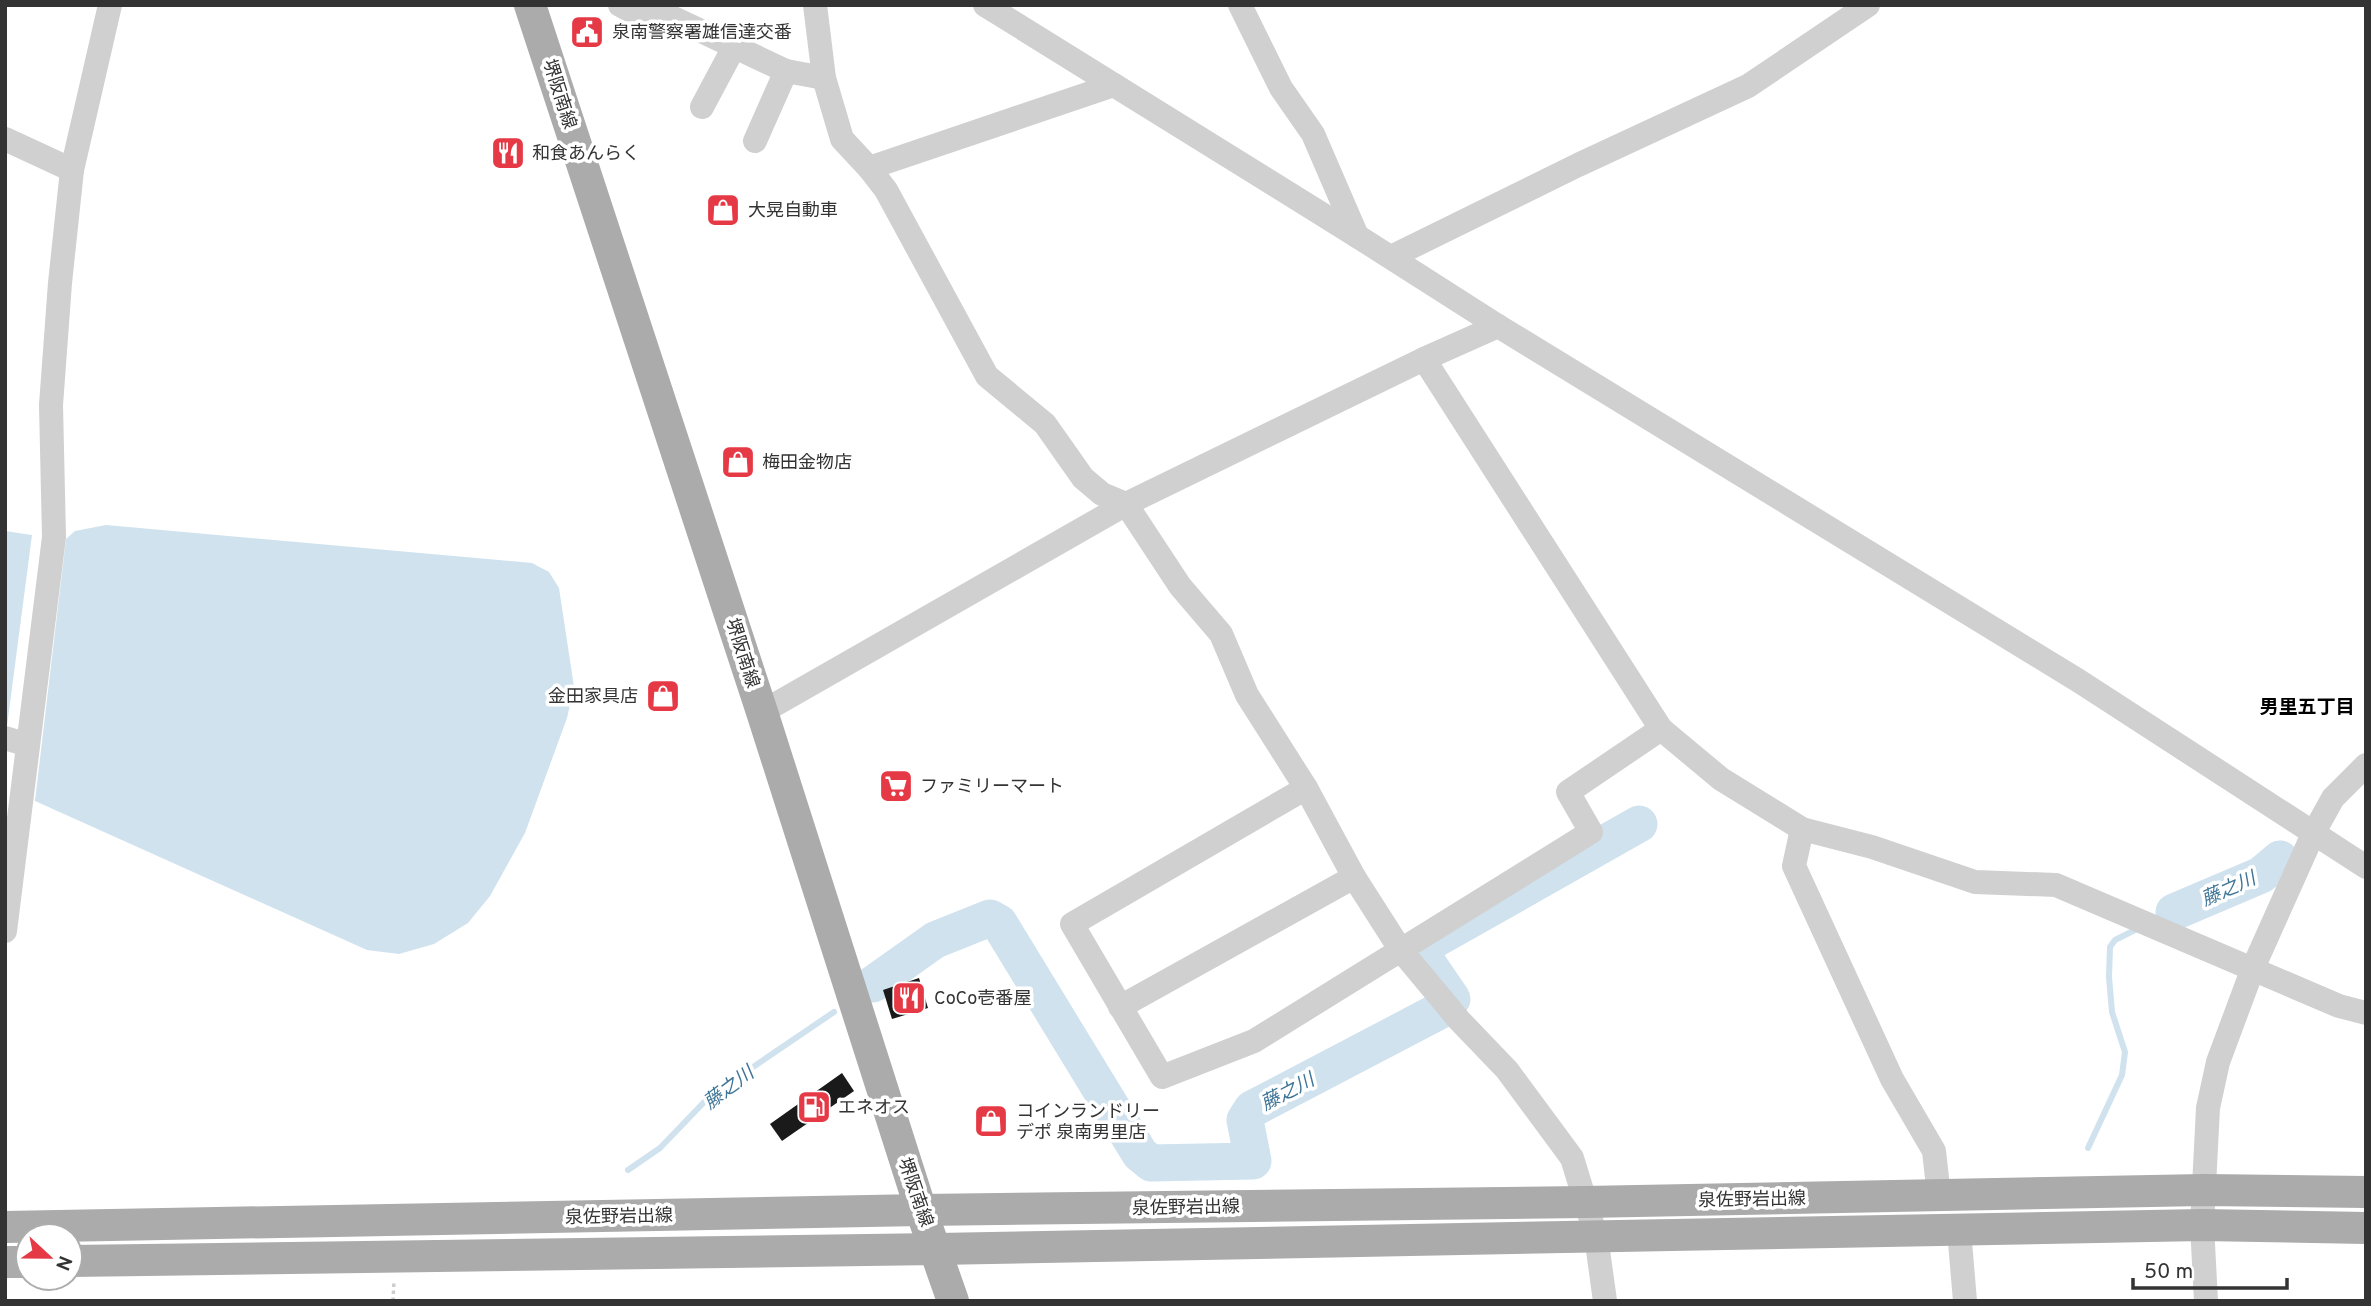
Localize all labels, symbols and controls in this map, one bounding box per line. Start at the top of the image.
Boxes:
public building icon: 泉南警察署雄信達交番 [568,13,606,51]
place label: 泉南警察署雄信達交番 [612,22,792,45]
street label: 堺阪南線 [537,57,581,132]
restaurant icon: 和食あんらく [489,134,527,172]
place label: 和食あんらく [532,143,640,166]
shop icon: 大晃自動車 [704,191,742,229]
place label: 大晃自動車 [748,200,838,223]
shop icon: 梅田金物店 [719,443,757,481]
place label: 梅田金物店 [762,452,852,475]
street label: 堺阪南線 [720,616,764,691]
shop icon: 金田家具店 [644,677,682,715]
place label: 金田家具店 [548,686,638,709]
district label: 男里五丁目 [2259,696,2355,720]
supermarket icon: ファミリーマート [877,767,915,805]
place label: ファミリーマート [920,776,1064,799]
water label: 藤之川 [2198,866,2262,912]
restaurant icon: CoCo壱番屋 [890,979,928,1017]
place label: CoCo壱番屋 [934,988,1031,1011]
water label: 藤之川 [699,1061,761,1115]
water label: 藤之川 [1257,1068,1320,1117]
fuel station icon: エネオス [795,1088,833,1126]
place label: エネオス [838,1097,910,1120]
place label: コインランドリー デポ 泉南男里店 [1016,1101,1160,1145]
shop icon: コインランドリー デポ 泉南男里店 [972,1102,1010,1140]
street label: 堺阪南線 [892,1155,937,1230]
street label: 泉佐野岩出線 [1698,1188,1806,1213]
street label: 泉佐野岩出線 [1132,1196,1240,1221]
street label: 泉佐野岩出線 [565,1205,673,1230]
north arrow [14,1222,84,1292]
scale bar [2133,1246,2287,1290]
text: N [49,1252,77,1273]
text: 50 m [2144,1259,2193,1286]

